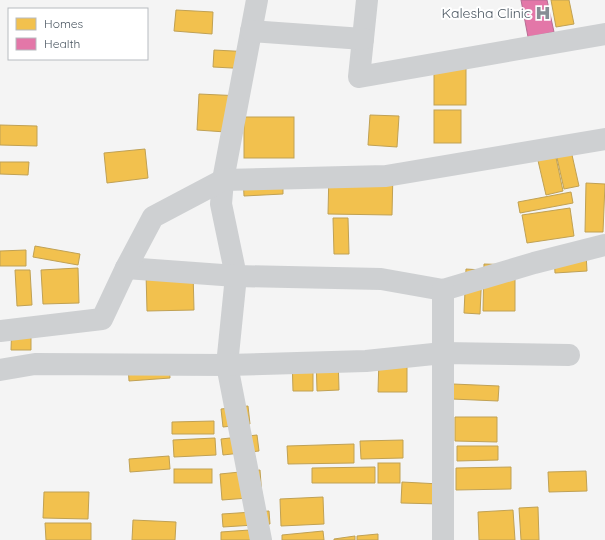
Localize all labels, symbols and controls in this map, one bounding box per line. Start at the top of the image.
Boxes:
place label: Kalesha Clinic [442,4,531,22]
hospital icon: Kalesha Clinic [534,4,552,22]
legend [8,8,148,60]
text: Homes [44,16,84,31]
text: Health [44,36,80,51]

